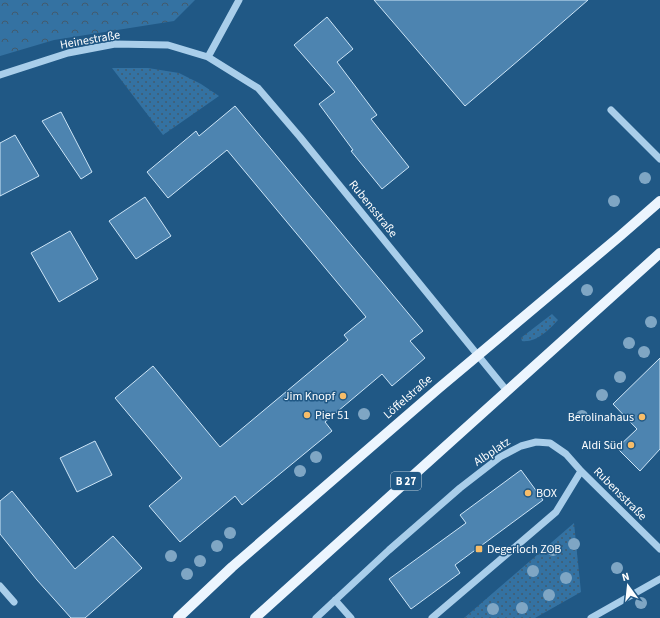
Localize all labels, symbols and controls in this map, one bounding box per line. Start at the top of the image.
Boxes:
street label: Heinestraße [59,26,121,54]
street label: Rubensstraße [345,177,401,241]
street label: Löffelstraße [380,371,436,423]
place label: Jim Knopf [284,388,335,405]
marker: Jim Knopf [338,391,348,401]
place label: Pier 51 [315,407,349,424]
place label: Berolinahaus [568,409,634,426]
marker: Pier 51 [302,410,312,420]
marker: Berolinahaus [637,412,647,422]
street label: Albplatz [470,433,514,471]
place label: Aldi Süd [582,437,623,454]
marker: Aldi Süd [626,440,636,450]
street label: Rubensstraße [590,464,650,524]
road number: B 27 [391,472,421,490]
place label: BOX [536,485,557,502]
marker: BOX [523,488,533,498]
place label: Degerloch ZOB [487,541,561,558]
marker: Degerloch ZOB [474,544,484,554]
north arrow [608,566,648,606]
text: N [620,569,631,585]

